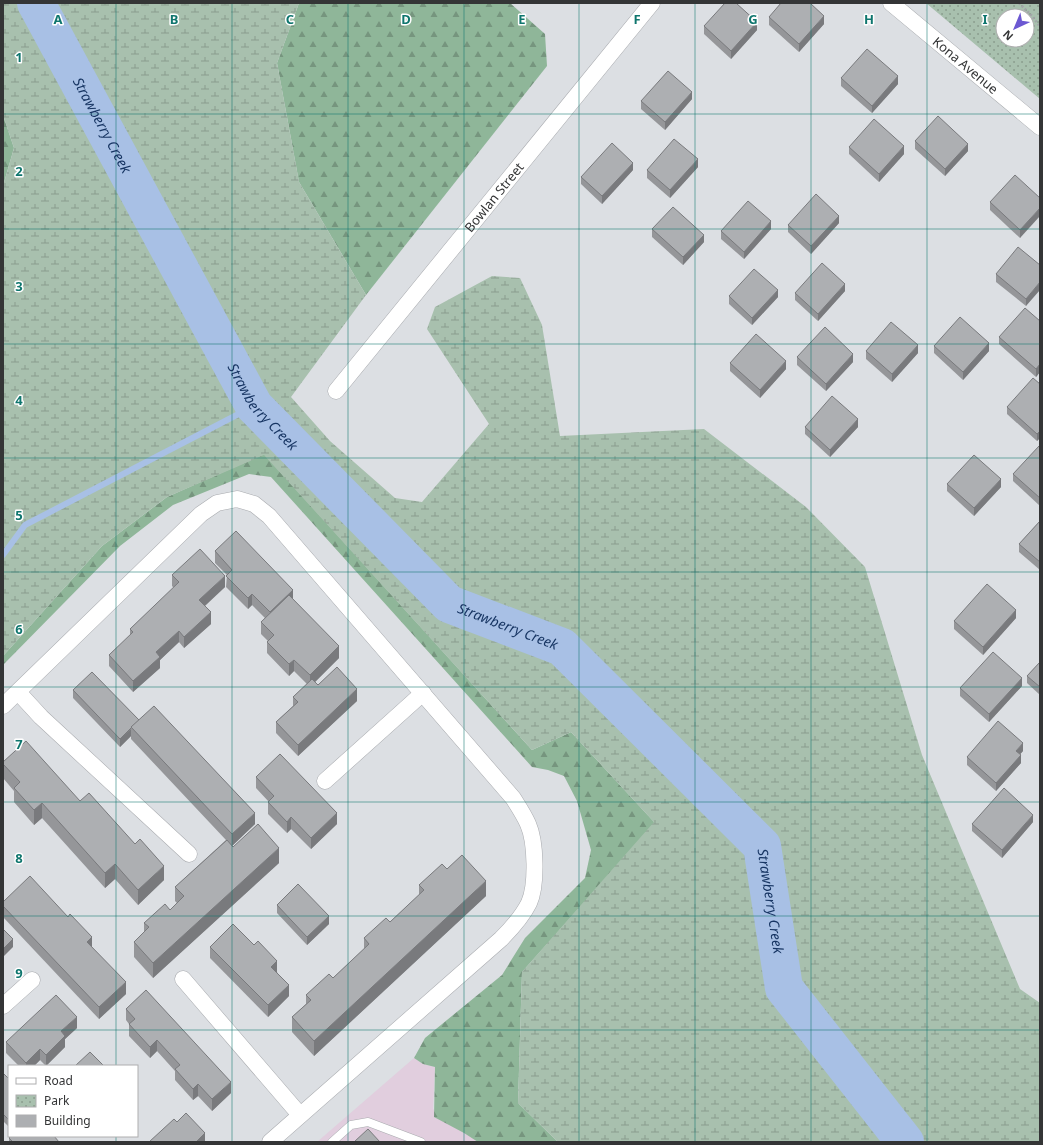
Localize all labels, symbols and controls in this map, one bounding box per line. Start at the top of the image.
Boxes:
north arrow [995,8,1035,48]
text: A [54,10,63,28]
text: B [170,10,178,28]
text: C [286,10,294,28]
text: D [401,10,411,28]
text: E [518,10,526,28]
text: F [633,10,641,28]
text: G [748,10,758,28]
text: H [864,10,874,28]
text: I [982,10,988,28]
text: N [999,27,1016,44]
street label: Kona Avenue [929,32,1002,98]
text: 1 [15,48,23,66]
water label: Strawberry Creek [69,74,137,177]
street label: Bowlan Street [460,158,528,236]
text: 2 [15,162,23,180]
text: 3 [15,277,23,295]
water label: Strawberry Creek [224,360,303,455]
text: 4 [15,391,23,409]
text: 5 [15,506,23,524]
water label: Strawberry Creek [455,598,562,654]
text: 6 [15,620,23,638]
text: 7 [15,735,23,753]
water label: Strawberry Creek [754,847,789,956]
text: 8 [15,849,23,867]
text: 9 [15,964,23,982]
legend [8,1065,138,1137]
text: Road [44,1072,73,1089]
text: Park [44,1092,70,1109]
text: Building [44,1112,91,1129]

